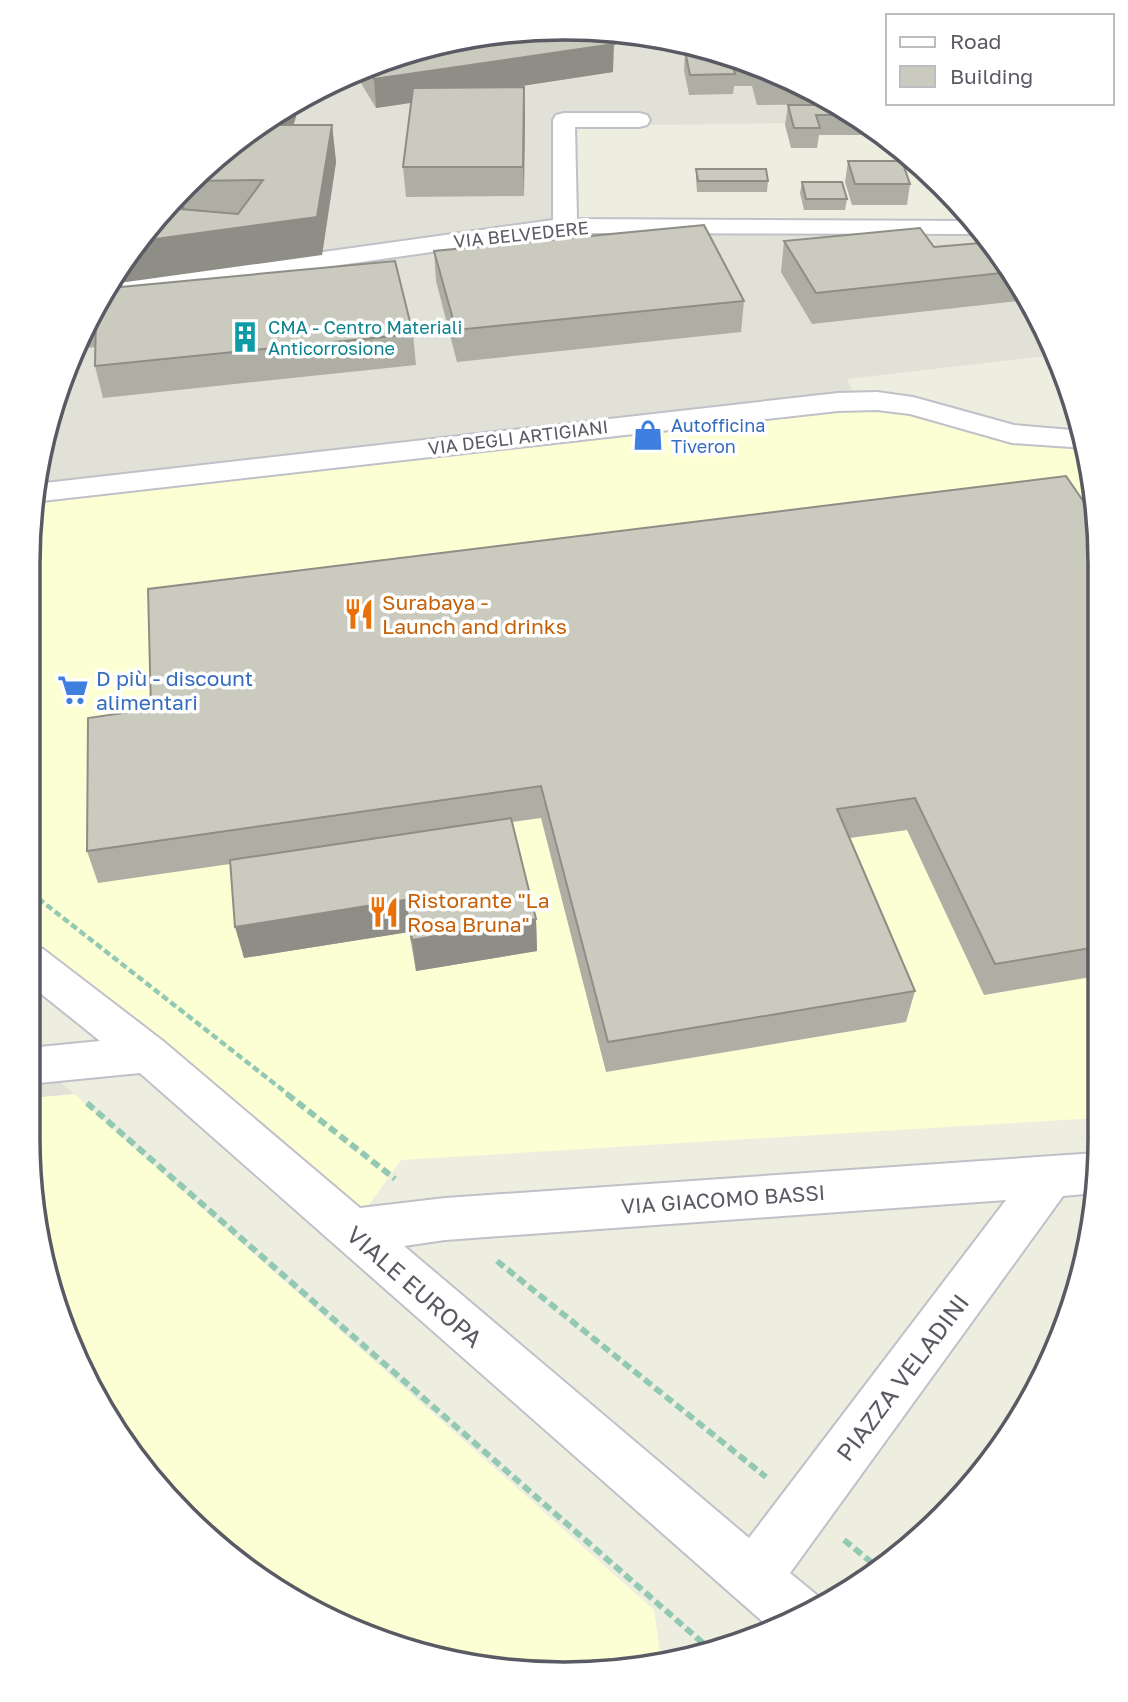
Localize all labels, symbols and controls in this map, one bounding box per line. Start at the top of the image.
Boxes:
legend [886,14,1114,105]
text: Road [950,28,1001,54]
text: Building [950,63,1033,89]
street label: VIA BELVEDERE [452,216,590,252]
place label: CMA - Centro Materiali Anticorrosione [268,316,462,359]
building icon: CMA - Centro Materiali Anticorrosione [228,320,262,354]
place label: Autofficina Tiveron [671,414,765,457]
street label: VIA DEGLI ARTIGIANI [427,415,609,459]
shop icon: Autofficina Tiveron [631,418,665,452]
place label: Surabaya - Launch and drinks [382,589,567,639]
restaurant icon: Surabaya - Launch and drinks [342,597,376,631]
place label: D più - discount alimentari [96,665,253,715]
supermarket icon: D più - discount alimentari [56,673,90,707]
place label: Ristorante "La Rosa Bruna" [407,887,550,937]
restaurant icon: Ristorante "La Rosa Bruna" [367,895,401,929]
street label: VIA GIACOMO BASSI [620,1179,826,1219]
street label: VIALE EUROPA [341,1219,489,1353]
street label: PIAZZA VELADINI [830,1288,974,1466]

